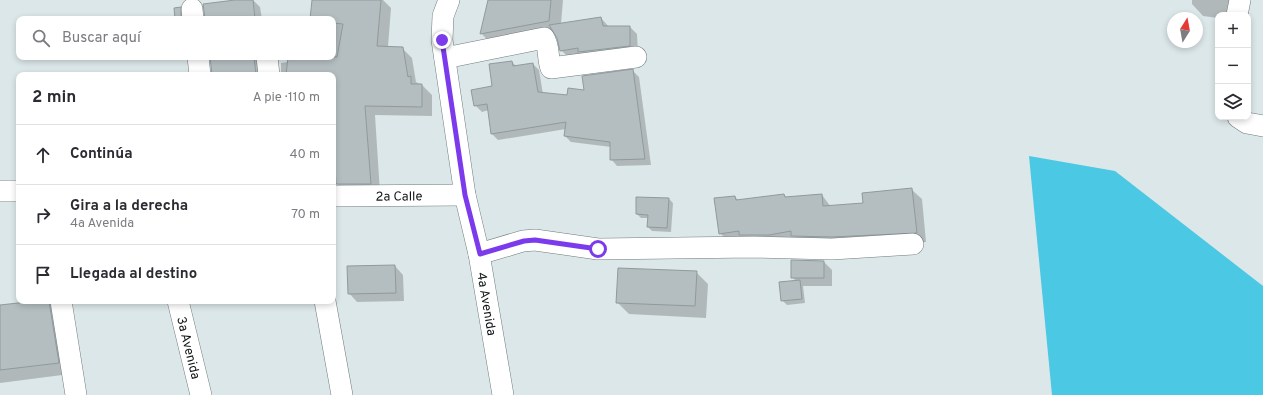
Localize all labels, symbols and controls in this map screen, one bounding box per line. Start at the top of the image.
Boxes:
north arrow [1167,12,1203,48]
map controls [1215,12,1251,120]
button: + [1215,12,1251,48]
search box [16,16,336,60]
icon: search [30,27,52,49]
text: Buscar aquí [62,29,141,48]
route end [433,31,451,49]
button: − [1215,48,1251,84]
button: layers [1215,84,1251,120]
text: 2 min [32,87,76,109]
text: A pie · 110 m [253,90,320,106]
icon: ahead [32,144,54,166]
text: Continúa [70,145,132,164]
text: 40 m [290,147,320,163]
street label: 2a Calle [375,189,423,206]
text: Gira a la derecha [70,197,188,216]
icon: right [32,204,54,226]
text: 70 m [291,207,320,223]
text: 4a Avenida [70,216,134,232]
route start [589,240,607,258]
icon: arrive [32,264,54,286]
text: Llegada al destino [70,265,197,284]
street label: 4a Avenida [472,271,499,337]
street label: 3a Avenida [172,315,203,381]

